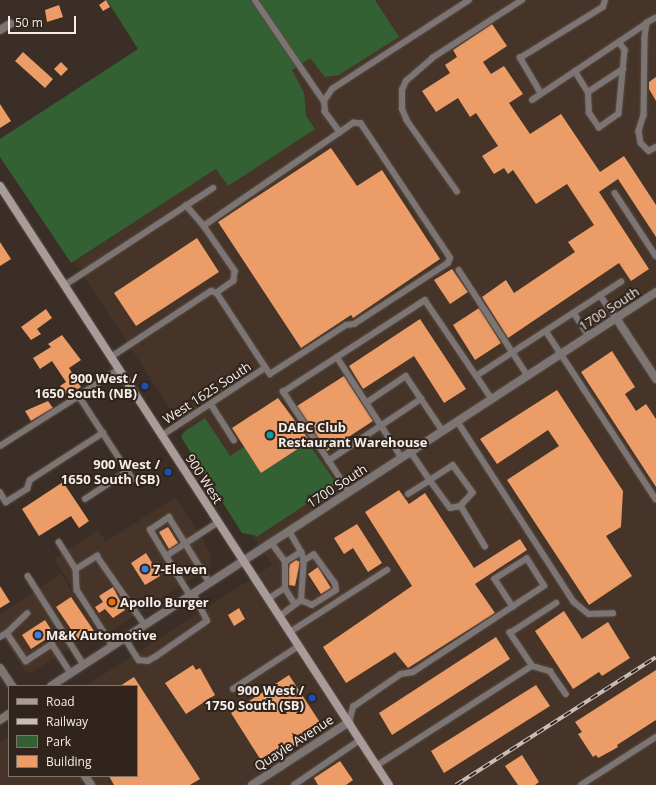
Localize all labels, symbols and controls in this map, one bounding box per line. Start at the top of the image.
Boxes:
scale bar [10,8,78,34]
text: 50 m [15,14,43,31]
street label: 1700 South [576,284,642,334]
street label: West 1625 South [160,359,254,427]
place label: 900 West / 1650 South (NB) [34,371,137,402]
marker: 900 West / 1650 South (NB) [140,381,150,391]
place label: DABC Club Restaurant Warehouse [278,420,427,451]
marker: DABC Club Restaurant Warehouse [265,430,275,440]
street label: 900 West [182,451,226,507]
place label: 900 West / 1650 South (SB) [61,457,160,488]
street label: 1700 South [304,461,370,511]
marker: 900 West / 1650 South (SB) [163,467,173,477]
place label: 7-Eleven [153,561,207,577]
marker: 7-Eleven [140,564,150,574]
place label: Apollo Burger [120,594,209,610]
marker: Apollo Burger [107,597,117,607]
place label: M&K Automotive [46,627,157,643]
marker: M&K Automotive [33,630,43,640]
place label: 900 West / 1750 South (SB) [205,683,304,714]
legend [8,685,138,777]
text: Road [46,693,75,710]
marker: 900 West / 1750 South (SB) [307,693,317,703]
street label: Quayle Avenue [252,712,336,774]
text: Railway [46,713,88,730]
text: Park [46,733,71,750]
text: Building [46,753,91,770]

